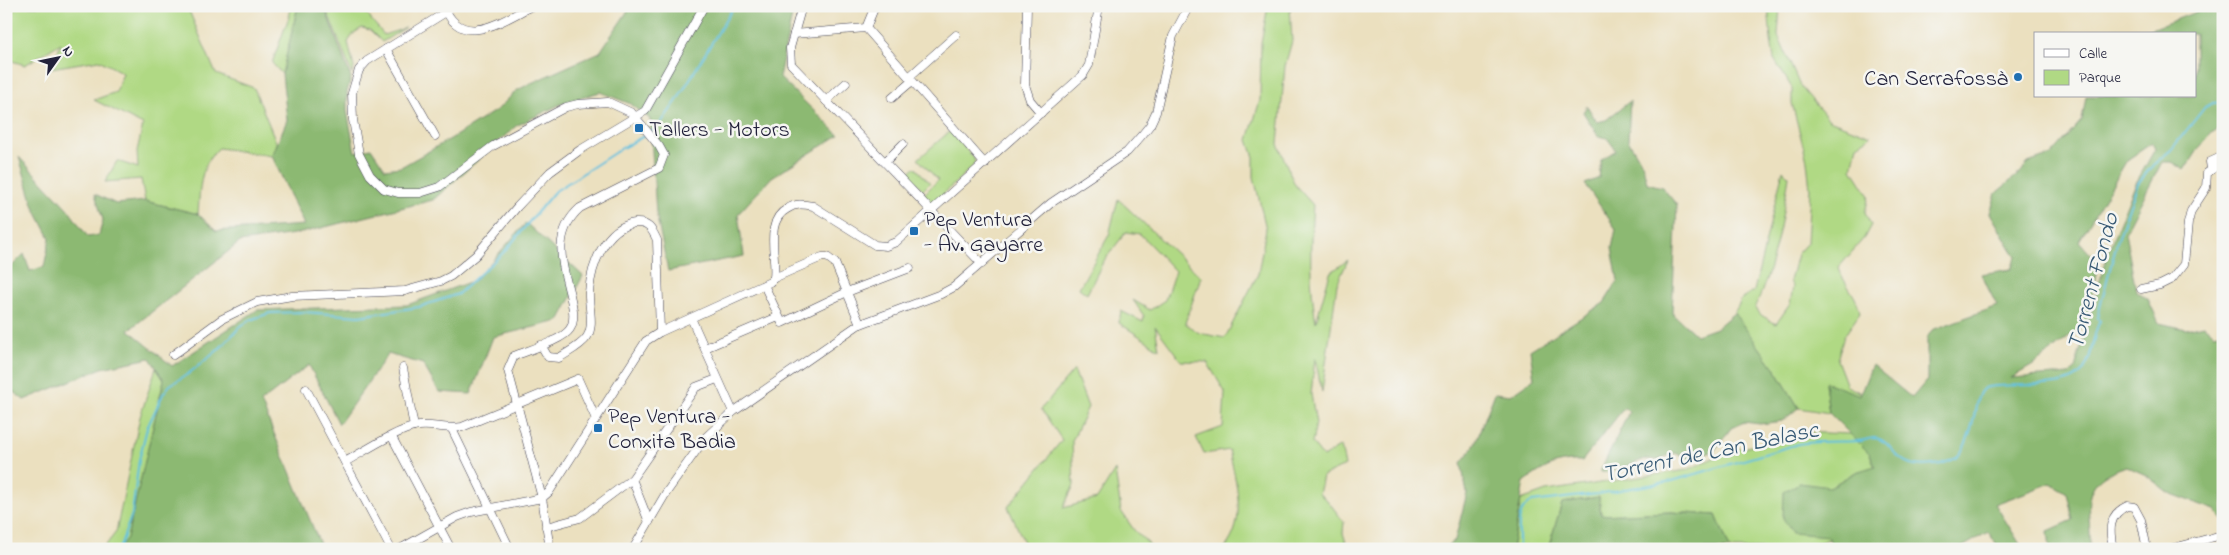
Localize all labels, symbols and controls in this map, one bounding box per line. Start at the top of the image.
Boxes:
north arrow [32,32,82,82]
legend [2034,32,2196,98]
text: N [56,42,79,61]
text: Calle [2079,43,2107,65]
place label: Can Serrafossà [1864,64,2008,96]
text: Parque [2079,67,2121,89]
marker: Can Serrafossà [2012,71,2024,83]
place label: Tallers - Motors [649,115,790,147]
marker: Tallers - Motors [633,122,645,134]
place label: Pep Ventura - Av. Gayarre [924,205,1043,263]
water label: Torrent Fondo [2059,208,2130,354]
marker: Pep Ventura - Av. Gayarre [908,225,920,237]
place label: Pep Ventura - Conxita Badia [608,402,736,459]
water label: Torrent de Can Balasc [1599,413,1823,493]
marker: Pep Ventura - Conxita Badia [592,422,604,434]

